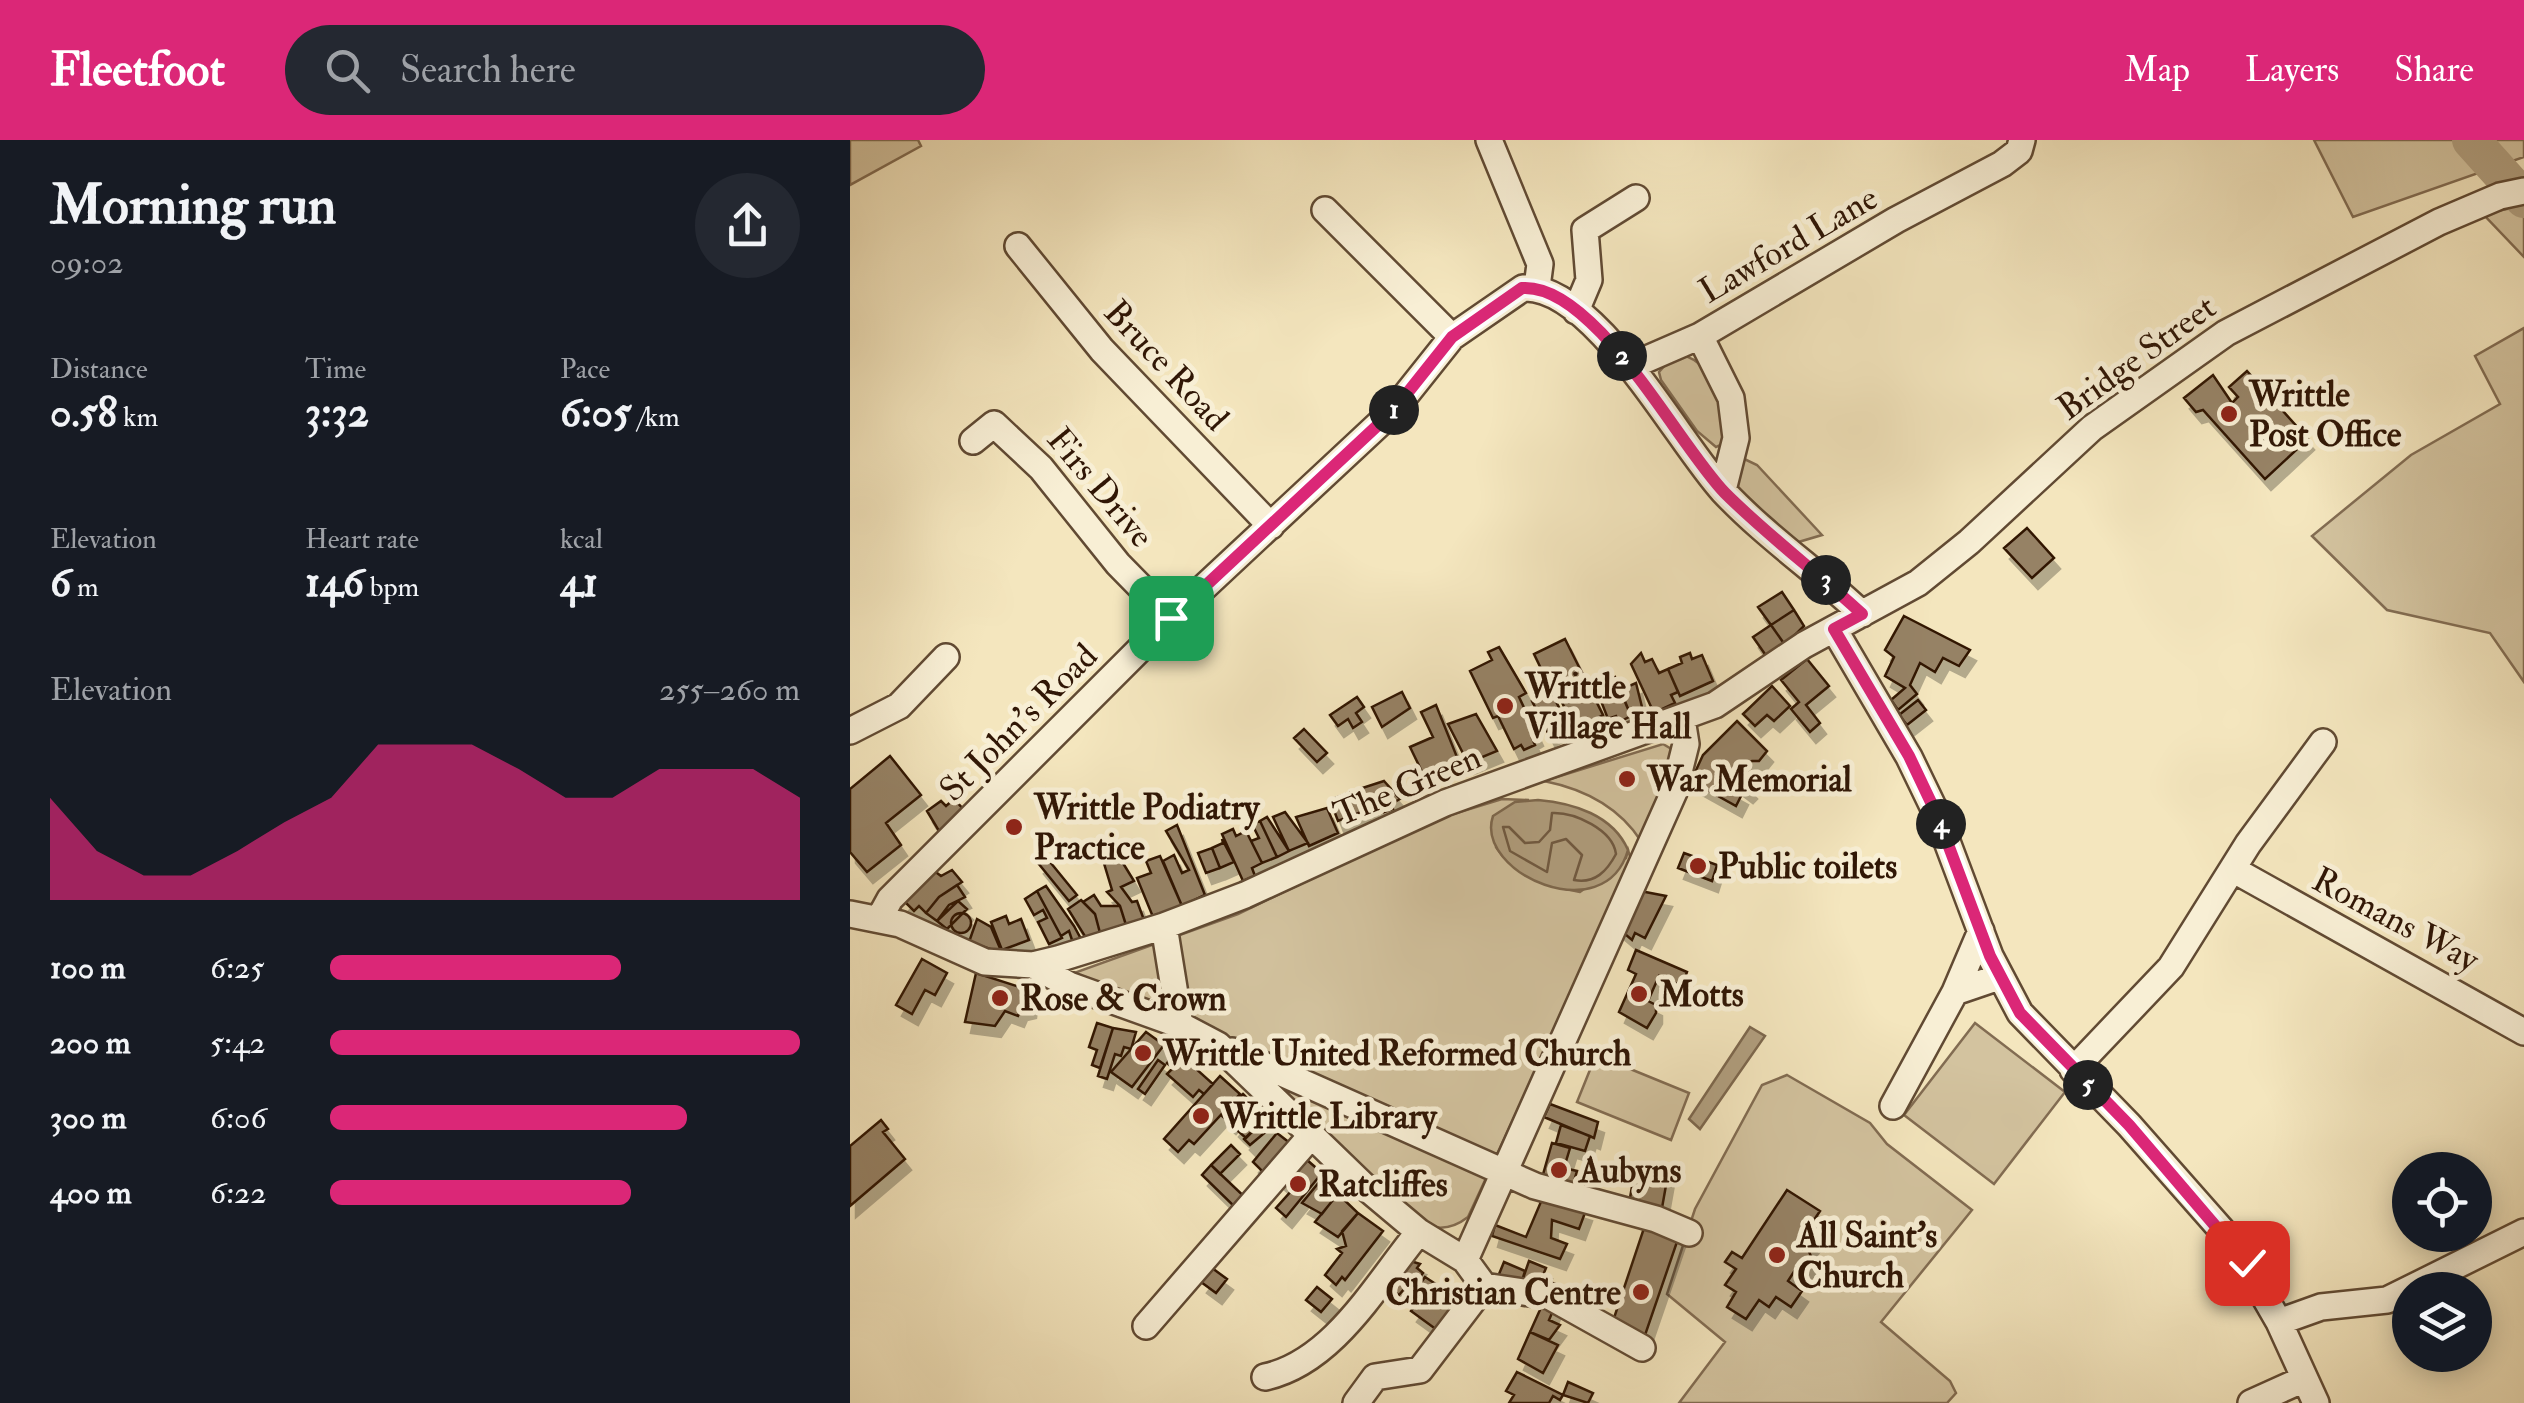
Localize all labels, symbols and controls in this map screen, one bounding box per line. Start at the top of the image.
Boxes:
search box [285,25,985,115]
text: Fleetfoot [50,40,225,100]
icon: search [320,43,375,98]
text: Search here [400,46,576,94]
text: Map [2124,48,2190,92]
text: Layers [2245,48,2339,92]
text: Share [2394,48,2474,92]
text: Morning run [50,171,336,240]
button: share [695,173,800,278]
street label: Lawford Lane [1691,176,1886,314]
text: 09:02 [50,243,123,283]
street label: Bridge Street [2049,285,2225,430]
street label: Bruce Road [1095,291,1238,440]
pin: 2 [1597,331,1647,381]
text: 2 [1615,338,1629,373]
text: Distance [50,352,148,387]
text: Time [305,352,366,387]
text: Pace [560,352,610,387]
place label: Writtle Post Office [2248,373,2402,457]
pin: 1 [1369,385,1419,435]
text: 0.58 [50,387,117,439]
text: 3:32 [305,387,369,439]
text: 6:05 [560,387,632,439]
text: 1 [1389,392,1399,427]
text: km [117,400,158,435]
text: /km [632,400,680,435]
marker: Writtle Post Office [2218,403,2240,425]
street label: Firs Drive [1037,419,1163,557]
text: Elevation [50,522,157,557]
text: Heart rate [305,522,419,557]
text: kcal [560,522,603,557]
pin: 3 [1801,555,1851,605]
text: 6 [50,557,71,609]
text: 146 [305,557,364,609]
text: 41 [560,557,598,609]
text: 3 [1821,562,1831,597]
text: m [71,570,99,605]
text: bpm [364,570,419,605]
pin [1129,576,1214,661]
icon: arrive [1144,591,1199,646]
street label: St John's Road [930,634,1107,811]
place label: Writtle Village Hall [1524,665,1693,749]
text: Elevation [50,670,172,710]
text: 255–260 m [659,670,800,710]
marker: Writtle Village Hall [1494,695,1516,717]
street label: The Green [1327,735,1488,837]
place label: War Memorial [1646,758,1853,802]
marker: War Memorial [1616,768,1638,790]
place label: Writtle Podiatry Practice [1033,786,1261,870]
pin: 4 [1916,799,1966,849]
text: 4 [1933,806,1949,841]
marker: Writtle Podiatry Practice [1003,816,1025,838]
place label: Public toilets [1718,845,1897,889]
marker: Public toilets [1687,855,1709,877]
street label: Romans Way [2305,858,2487,982]
text: 100 m [50,948,126,988]
text: 6:25 [210,948,264,988]
place label: Motts [1658,973,1744,1017]
place label: Rose & Crown [1020,977,1227,1021]
marker: Motts [1628,983,1650,1005]
marker: Rose & Crown [989,987,1011,1009]
text: 200 m [50,1023,131,1063]
text: 5:42 [210,1023,265,1063]
place label: Writtle United Reformed Church [1162,1032,1632,1076]
marker: Writtle United Reformed Church [1132,1042,1154,1064]
pin: 5 [2063,1060,2113,1110]
text: 5 [2082,1067,2094,1102]
place label: Writtle Library [1220,1095,1438,1140]
text: 300 m [50,1098,127,1138]
text: 6:06 [210,1098,267,1138]
marker: Writtle Library [1190,1105,1212,1127]
place label: Aubyns [1577,1149,1682,1194]
map controls [2392,1152,2492,1372]
button: locate [2392,1152,2492,1252]
marker: Aubyns [1548,1159,1570,1181]
place label: Ratcliffes [1318,1163,1448,1207]
text: 400 m [50,1173,132,1213]
text: 6:22 [210,1173,266,1213]
marker: Ratcliffes [1287,1173,1309,1195]
place label: All Saint's Church [1795,1214,1937,1298]
pin [2205,1221,2290,1306]
icon: check [2220,1236,2275,1291]
marker: All Saint's Church [1766,1244,1788,1266]
place label: Christian Centre [1385,1271,1621,1315]
button: layers [2392,1272,2492,1372]
marker: Christian Centre [1630,1281,1652,1303]

